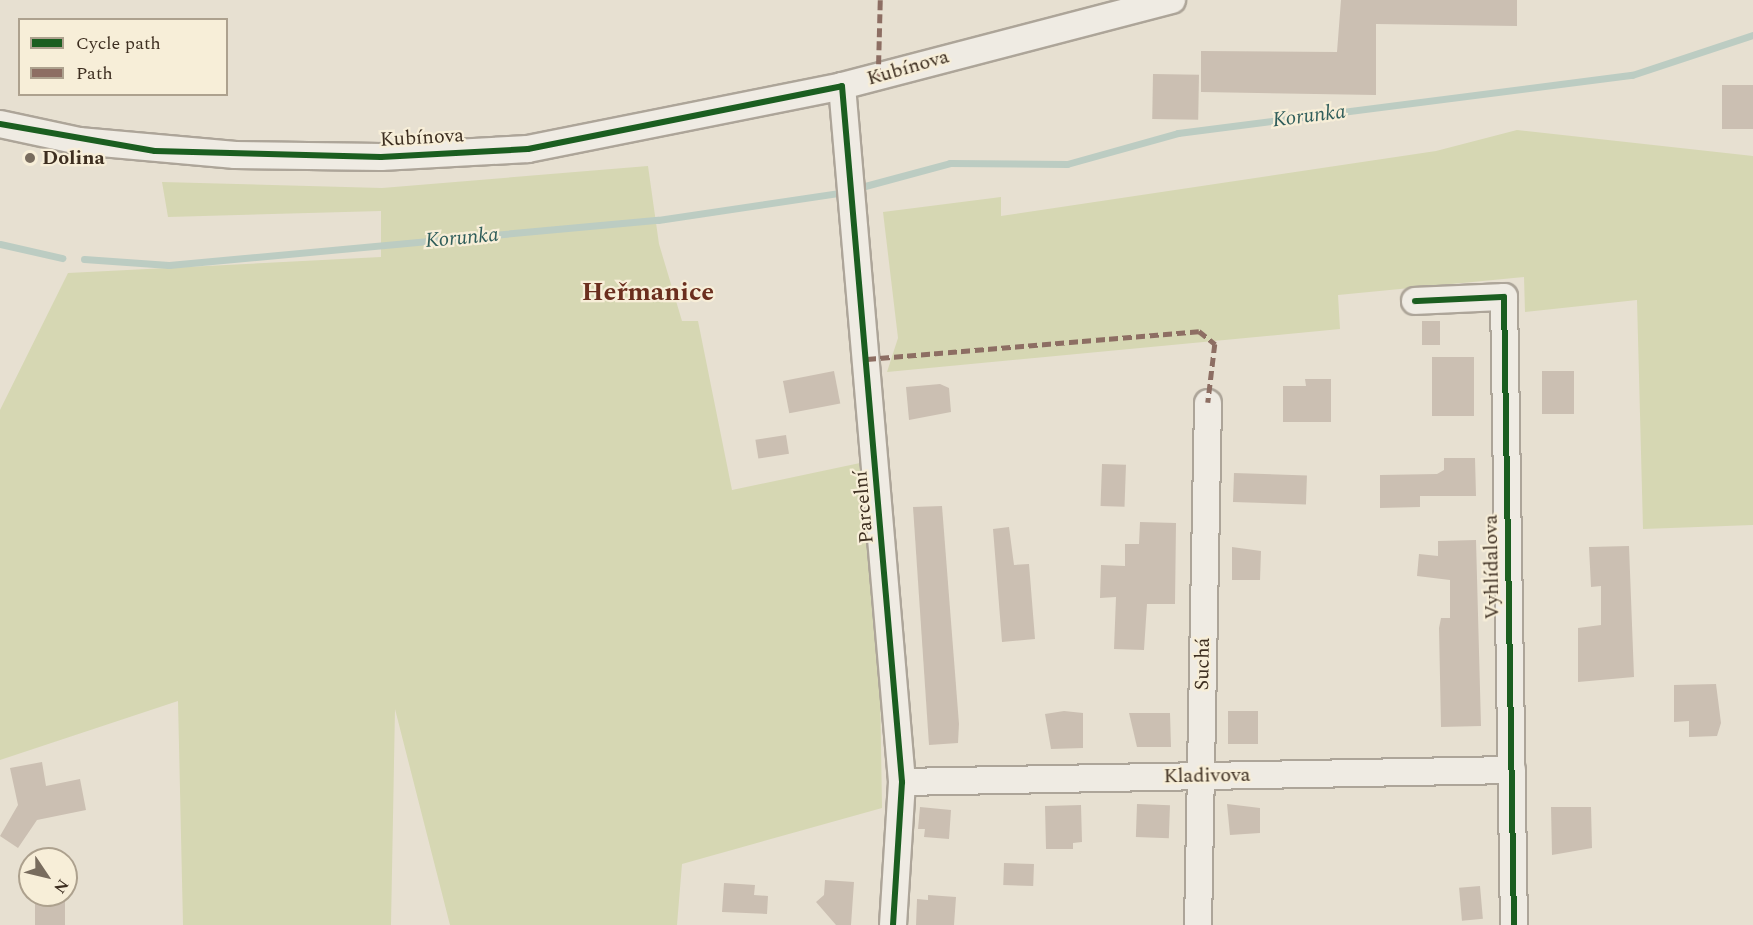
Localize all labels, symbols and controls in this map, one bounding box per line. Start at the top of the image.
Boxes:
legend [18,18,228,96]
text: Cycle path [76,30,161,57]
street label: Kubínova [864,45,952,91]
text: Path [76,60,113,87]
water label: Korunka [1271,99,1347,133]
street label: Kubínova [379,124,465,152]
place label: Dolina [42,146,105,170]
marker: Dolina [23,151,37,165]
water label: Korunka [424,222,500,254]
district label: Heřmanice [582,277,714,309]
street label: Parcelní [849,470,879,544]
street label: Vyhlídalova [1479,514,1505,620]
street label: Suchá [1191,637,1215,691]
street label: Kladivova [1163,763,1251,789]
north arrow [18,847,78,907]
text: N [48,874,75,898]

